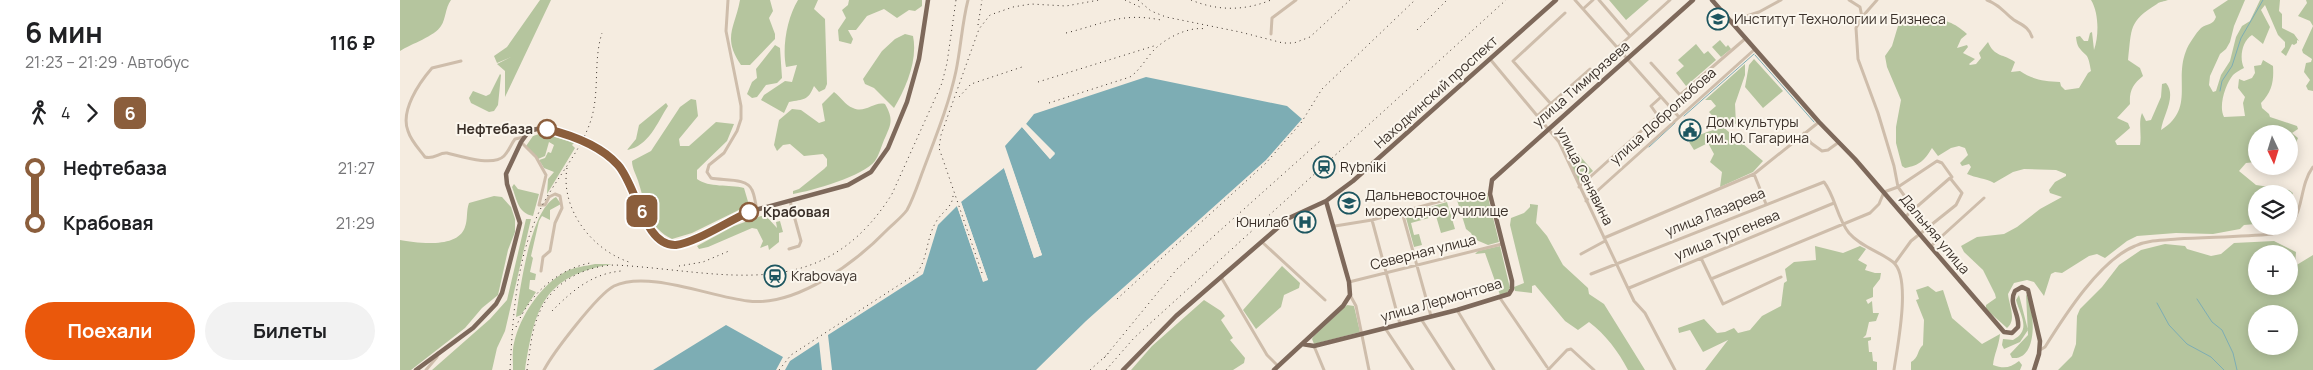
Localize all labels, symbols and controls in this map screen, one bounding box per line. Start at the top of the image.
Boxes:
school or university icon: Институт Технологии и Бизнеса [1706,7,1730,31]
place label: Институт Технологии и Бизнеса [1734,9,1946,28]
text: 6 мин [25,13,103,51]
text: 116 ₽ [330,30,375,56]
street label: Находкинский проспект [1370,31,1502,152]
street label: улица Тимирязева [1528,36,1633,131]
text: 21:23 – 21:29 · Автобус [25,51,189,73]
street label: улица Добролюбова [1606,63,1720,168]
icon: walk [25,99,53,127]
icon: forward [78,99,106,127]
text: 6 [124,101,136,125]
text: 4 [61,102,70,124]
place label: Дом культуры им. Ю. Гагарина [1706,112,1809,147]
public building icon: Дом культуры им. Ю. Гагарина [1678,118,1702,142]
place label: Нефтебаза [456,119,533,138]
marker: Нефтебаза [537,119,557,139]
street label: улица Сенявина [1552,123,1618,228]
north arrow [2248,125,2298,175]
map controls [2248,125,2298,355]
text: Нефтебаза [63,155,167,181]
station icon: Rybniki [1312,155,1336,179]
text: 21:27 [338,157,375,179]
place label: Rybniki [1340,157,1386,176]
street label: улица Лазарева [1662,183,1768,240]
place label: Дальневосточное мореходное училище [1365,185,1508,220]
button: layers [2248,185,2298,235]
street label: Дальняя улица [1896,189,1975,278]
school or university icon: Дальневосточное мореходное училище [1337,191,1361,215]
line badge: 6 [626,195,658,227]
text: 6 [636,199,648,223]
marker: Крабовая [739,202,759,222]
place label: Крабовая [763,202,830,221]
street label: улица Тургенева [1671,205,1782,264]
text: Крабовая [63,210,154,236]
hospital icon: Юнилаб [1293,210,1317,234]
text: 21:29 [336,212,375,234]
place label: Юнилаб [1236,212,1289,231]
street label: Северная улица [1368,229,1478,274]
button: + [2248,245,2298,295]
station icon: Krabovaya [763,264,787,288]
place label: Krabovaya [791,266,857,285]
street label: улица Лермонтова [1378,273,1504,326]
button: Поехали [25,302,195,360]
button: Билеты [205,302,375,360]
button: − [2248,305,2298,355]

